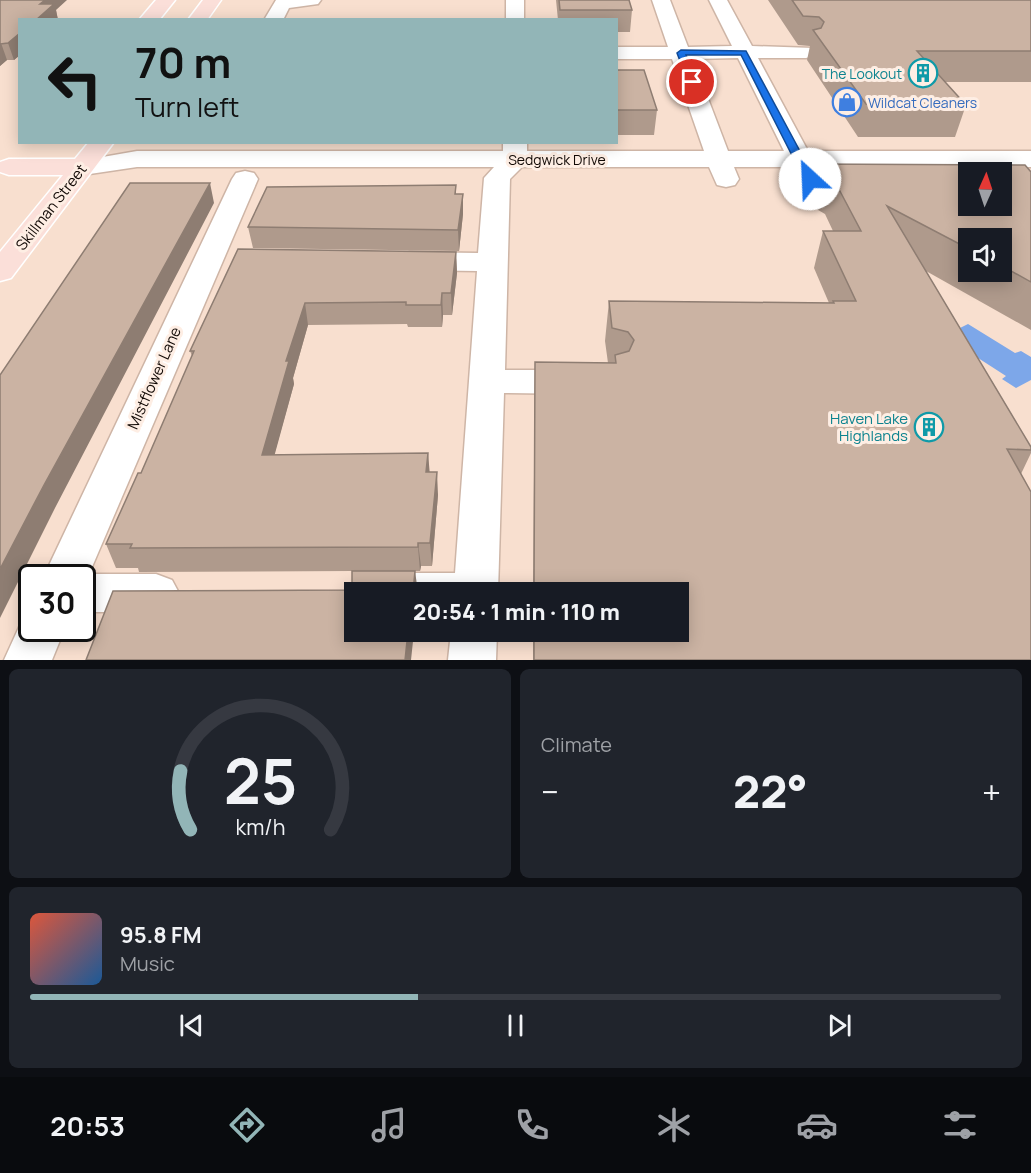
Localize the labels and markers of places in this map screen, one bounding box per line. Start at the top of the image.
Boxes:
pin [666,56,717,107]
building icon: The Lookout [907,57,939,89]
place label: The Lookout [822,64,902,83]
shop icon: Wildcat Cleaners [831,86,863,118]
place label: Wildcat Cleaners [868,93,977,112]
place label: Haven Lake Highlands [830,408,908,446]
building icon: Haven Lake Highlands [913,411,945,443]

